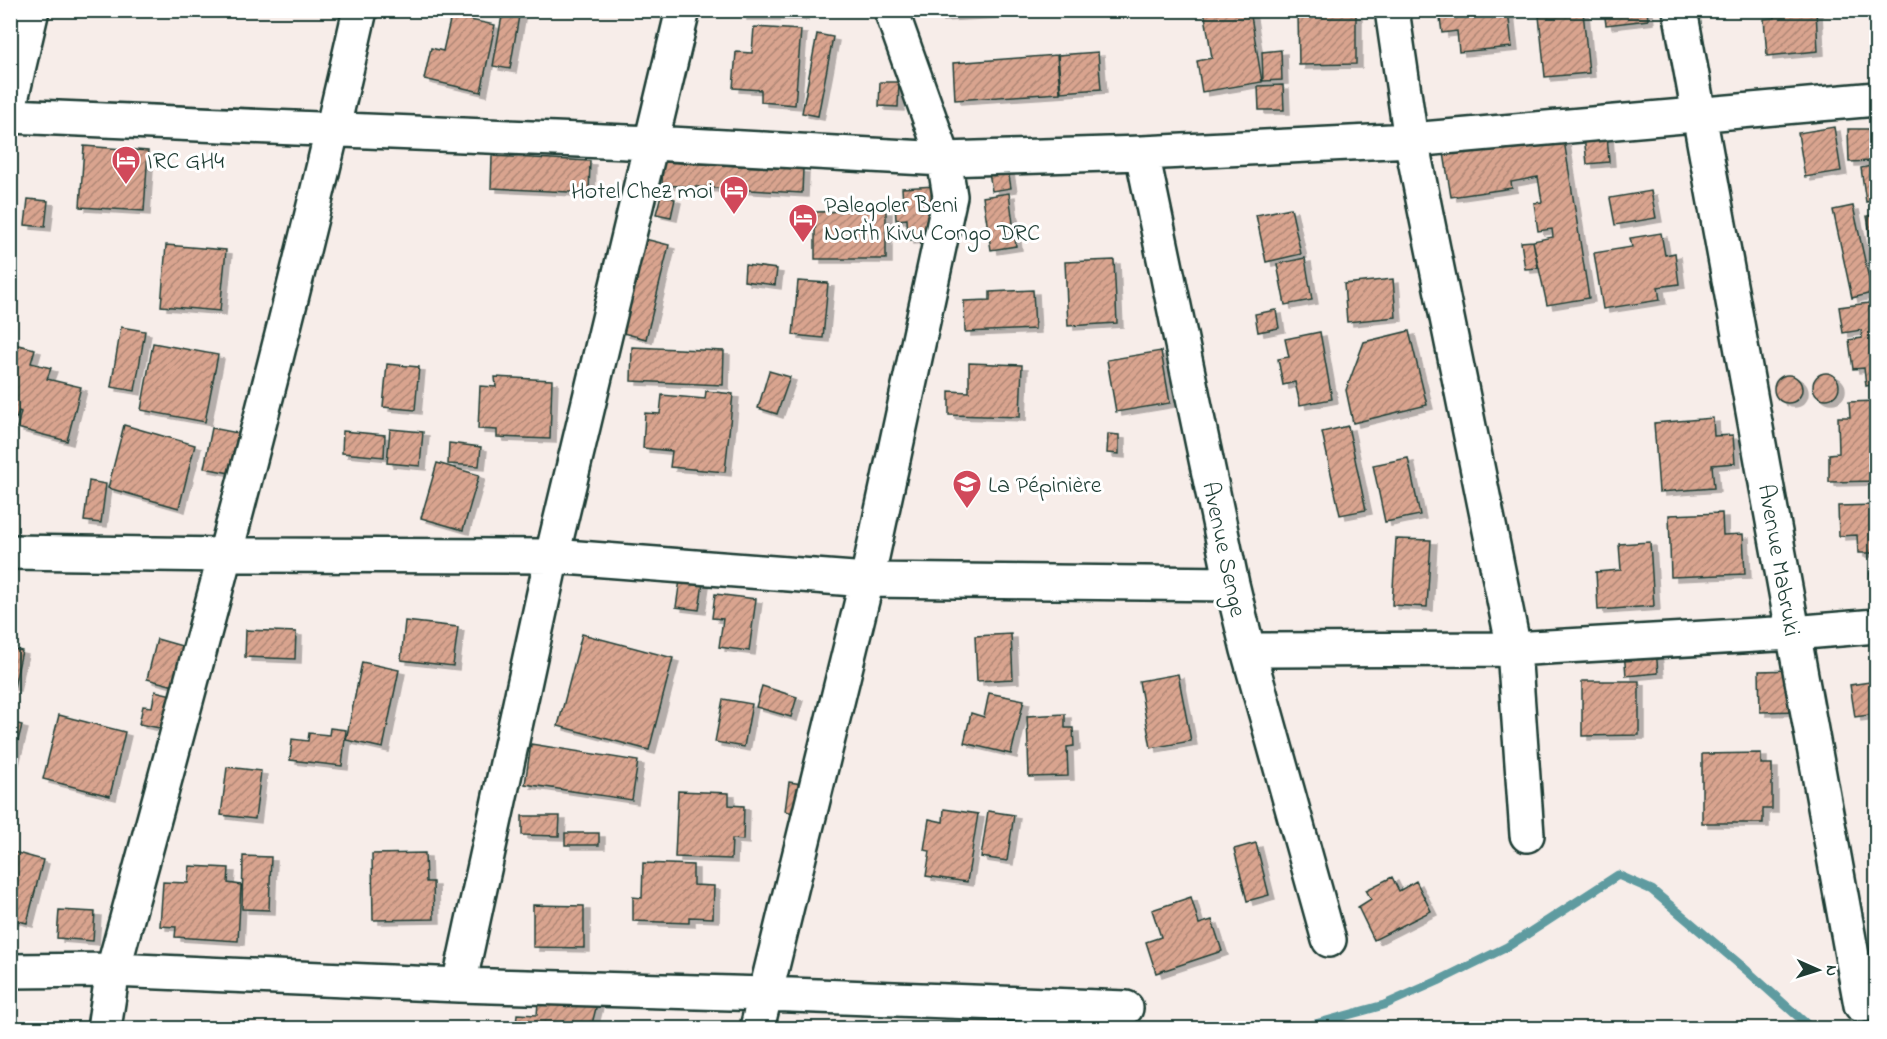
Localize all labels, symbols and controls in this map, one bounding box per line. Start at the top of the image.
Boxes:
hotel icon: IRC GH4 [110,144,142,186]
place label: IRC GH4 [147,145,224,180]
hotel icon: Hotel Chez moi [718,174,750,216]
place label: Hotel Chez moi [571,175,713,210]
place label: Palegoler Beni North Kivu Congo DRC [824,189,1040,252]
hotel icon: Palegoler Beni North Kivu Congo DRC [787,202,819,244]
school or university icon: La Pépinière [951,468,983,510]
place label: La Pépinière [988,469,1102,504]
street label: Avenue Senge [1191,479,1254,621]
street label: Avenue Mabruki [1747,482,1808,639]
north arrow [1788,940,1848,1000]
text: N [1819,965,1843,977]

